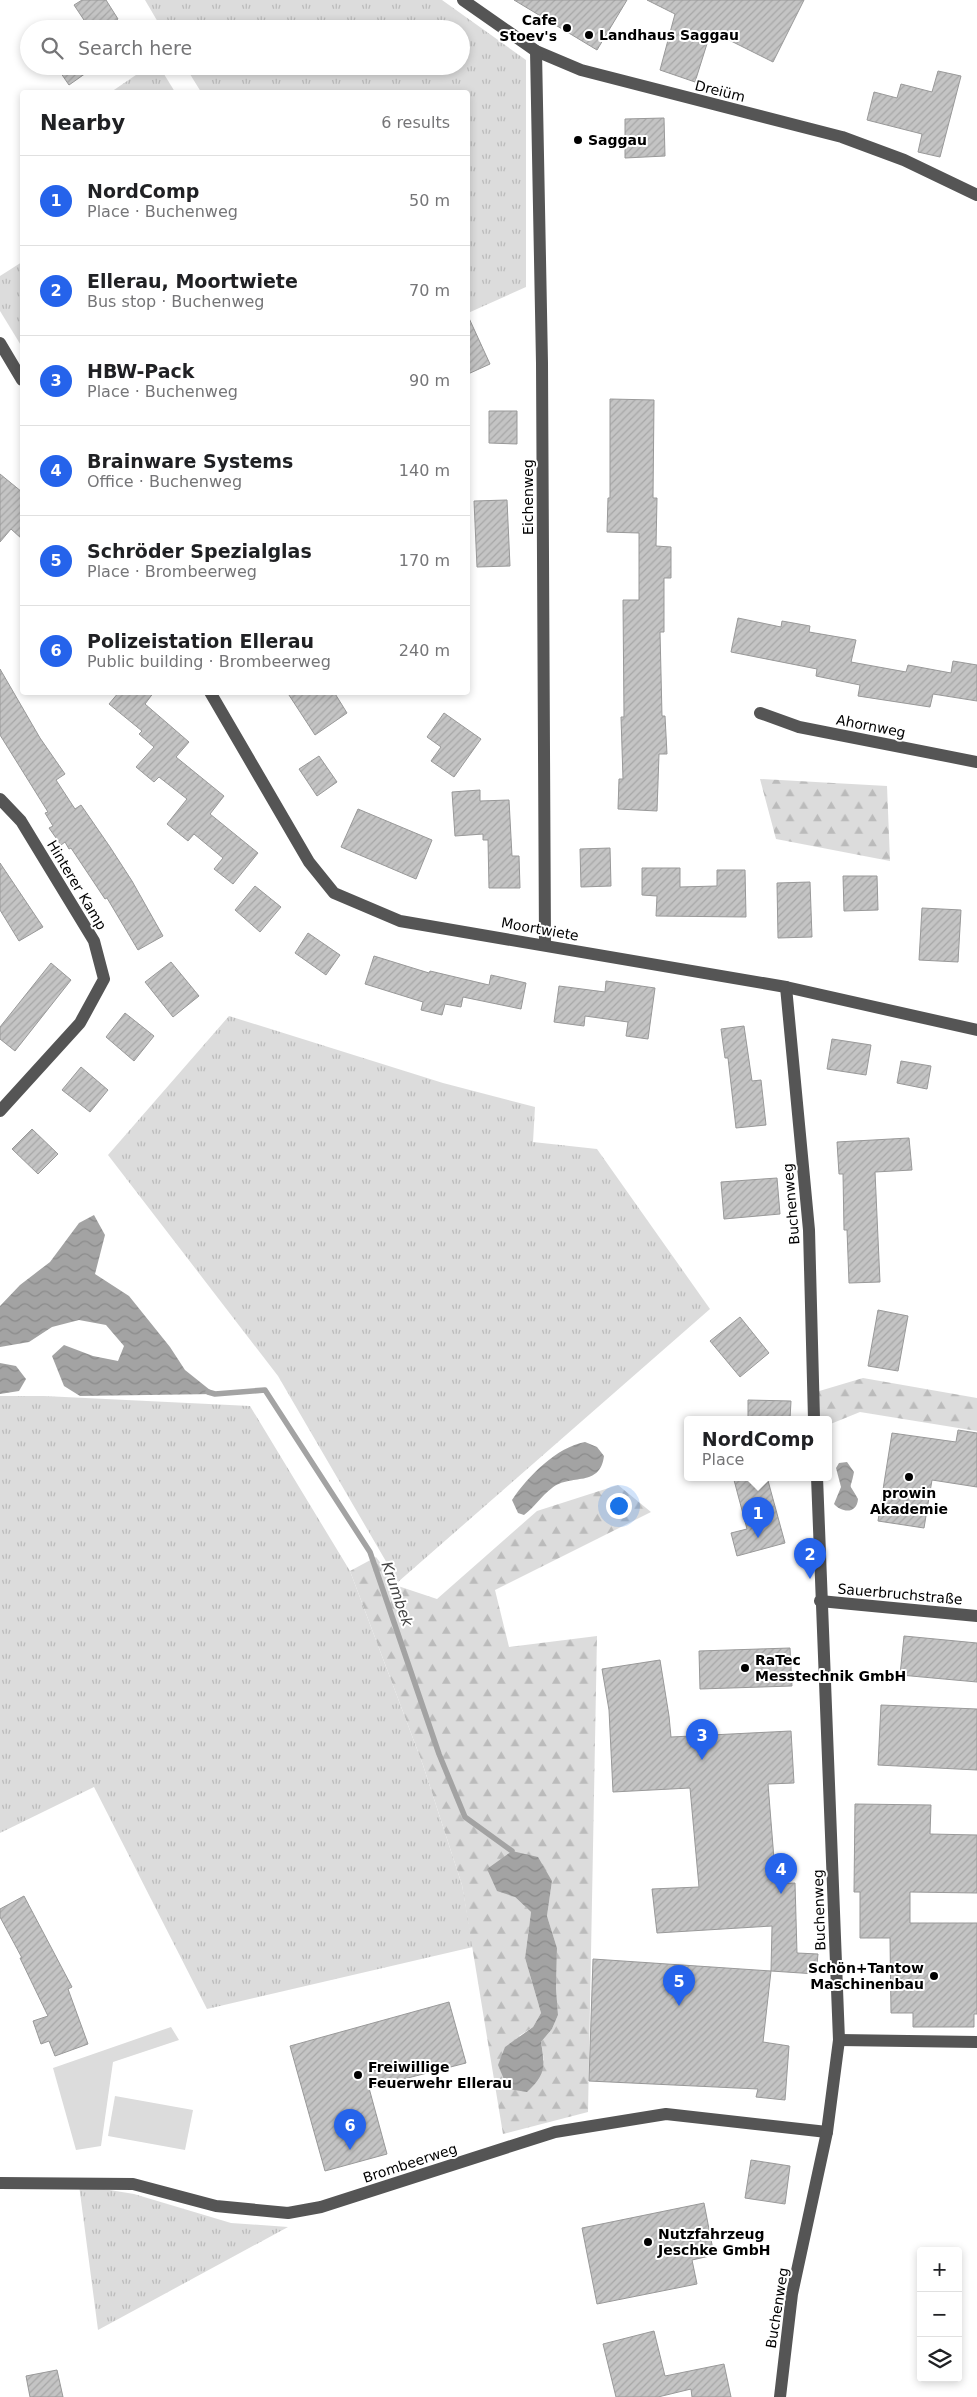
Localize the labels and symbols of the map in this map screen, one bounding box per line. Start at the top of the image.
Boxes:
place label: Cafe Stoev's [499,12,557,44]
marker: Cafe Stoev's [561,22,573,34]
place label: Landhaus Saggau [599,27,739,43]
marker: Landhaus Saggau [583,29,595,41]
street label: Dreiüm [693,77,747,105]
place label: Saggau [588,132,647,148]
marker: Saggau [572,134,584,146]
street label: Eichenweg [520,459,536,535]
street label: Ahornweg [835,711,907,741]
street label: Hinterer Kamp [44,837,110,933]
street label: Moortwiete [500,914,580,944]
street label: Buchenweg [779,1163,803,1245]
marker: prowin Akademie [903,1471,915,1483]
place label: prowin Akademie [870,1485,948,1517]
your location [606,1493,632,1519]
pin: 1 [742,1497,774,1538]
pin: 2 [794,1538,826,1579]
water label: Krumbek [377,1559,417,1630]
street label: Sauerbruchstraße [837,1581,963,1607]
place label: RaTec Messtechnik GmbH [755,1652,906,1684]
marker: RaTec Messtechnik GmbH [739,1662,751,1674]
pin: 3 [686,1719,718,1760]
pin: 4 [765,1853,797,1894]
street label: Buchenweg [810,1869,828,1951]
place label: Schön+Tantow Maschinenbau [808,1960,924,1992]
pin: 5 [663,1965,695,2006]
marker: Schön+Tantow Maschinenbau [928,1970,940,1982]
place label: Freiwillige Feuerwehr Ellerau [368,2059,512,2091]
marker: Freiwillige Feuerwehr Ellerau [352,2069,364,2081]
pin: 6 [334,2109,366,2150]
street label: Brombeerweg [361,2140,459,2186]
place label: Nutzfahrzeug Jeschke GmbH [657,2226,770,2258]
marker: Nutzfahrzeug Jeschke GmbH [642,2236,654,2248]
street label: Buchenweg [763,2267,791,2349]

